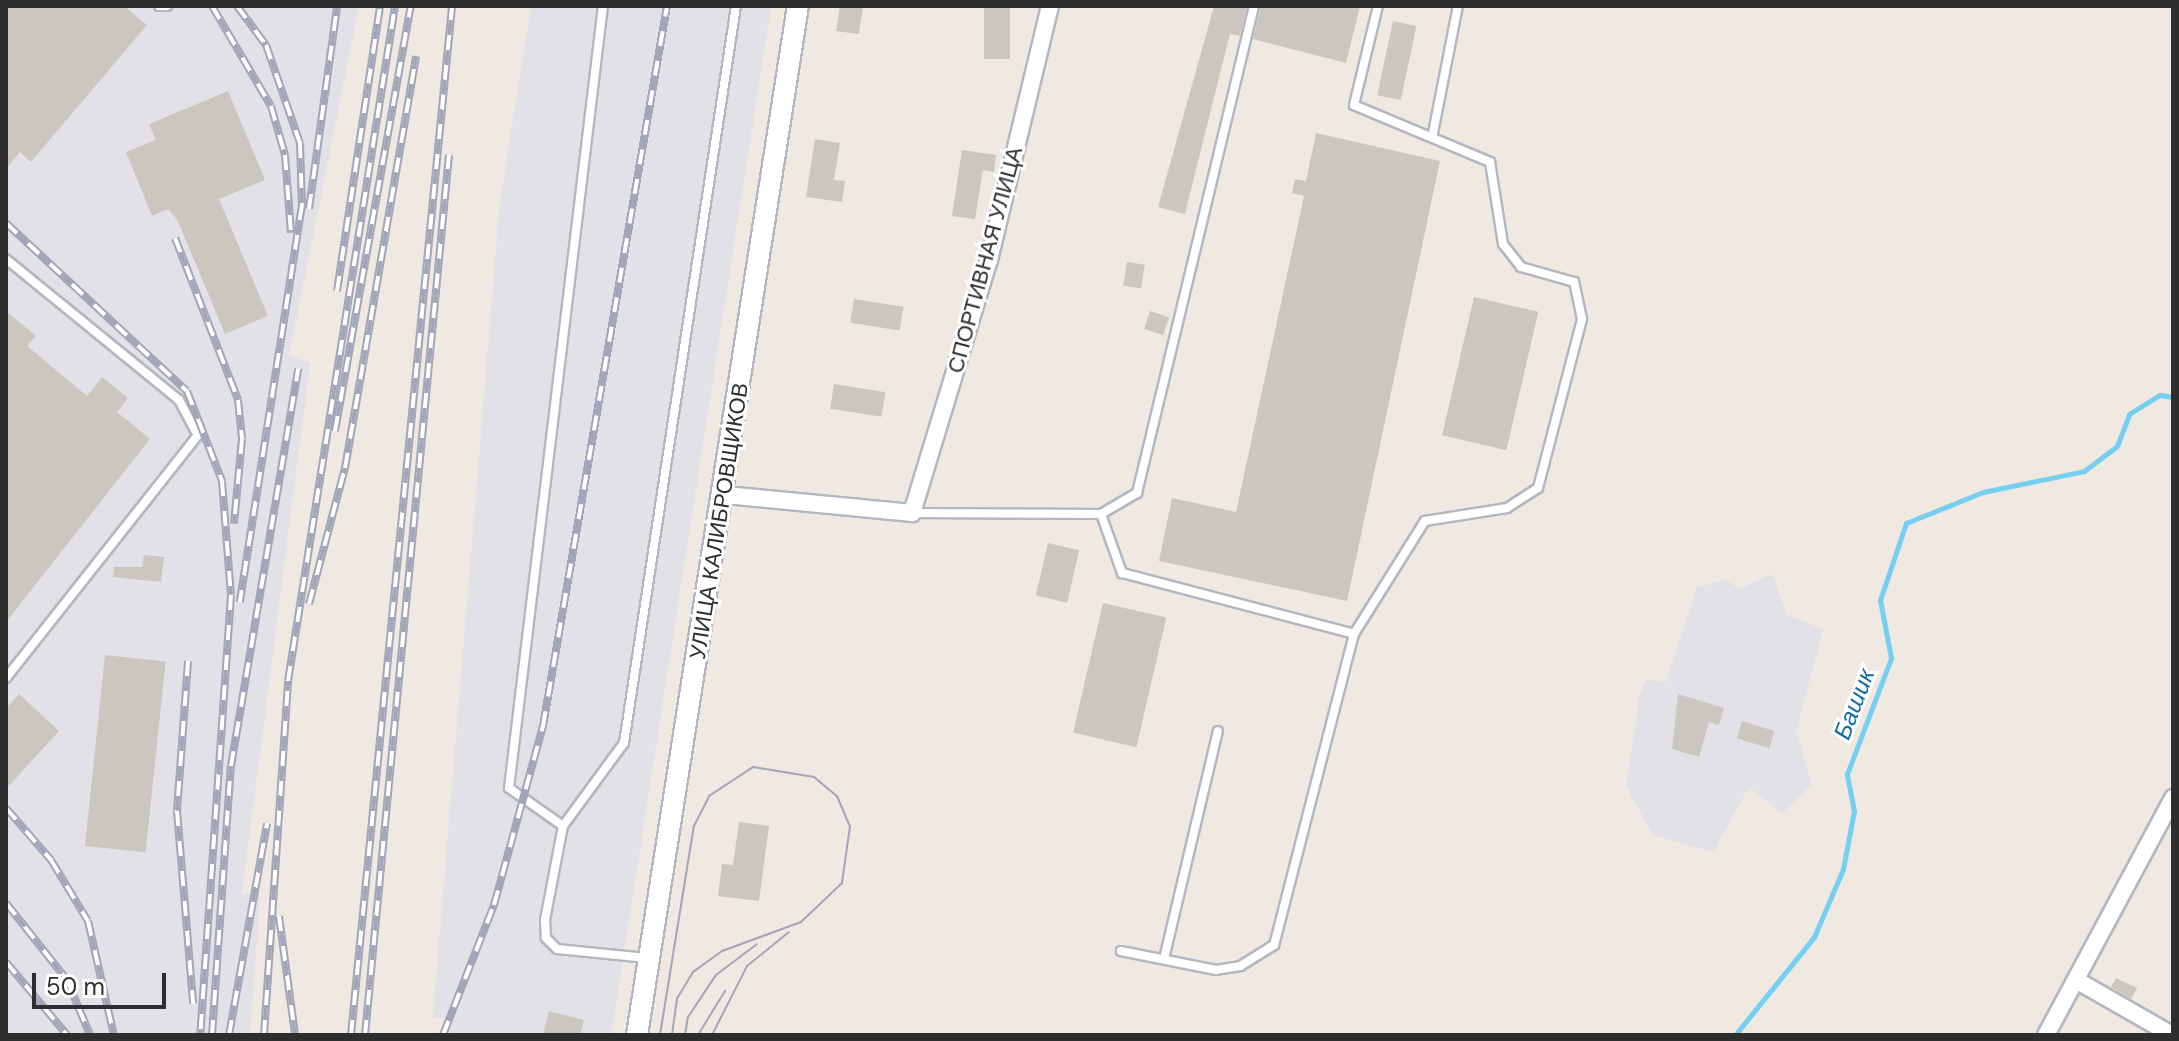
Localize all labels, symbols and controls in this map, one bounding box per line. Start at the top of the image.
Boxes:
street label: СПОРТИВНАЯ УЛИЦА [942,144,1028,376]
street label: УЛИЦА КАЛИБРОВЩИКОВ [684,381,754,661]
water label: Башик [1827,664,1881,744]
scale bar [36,957,170,1007]
text: 50 m [46,971,105,1002]

